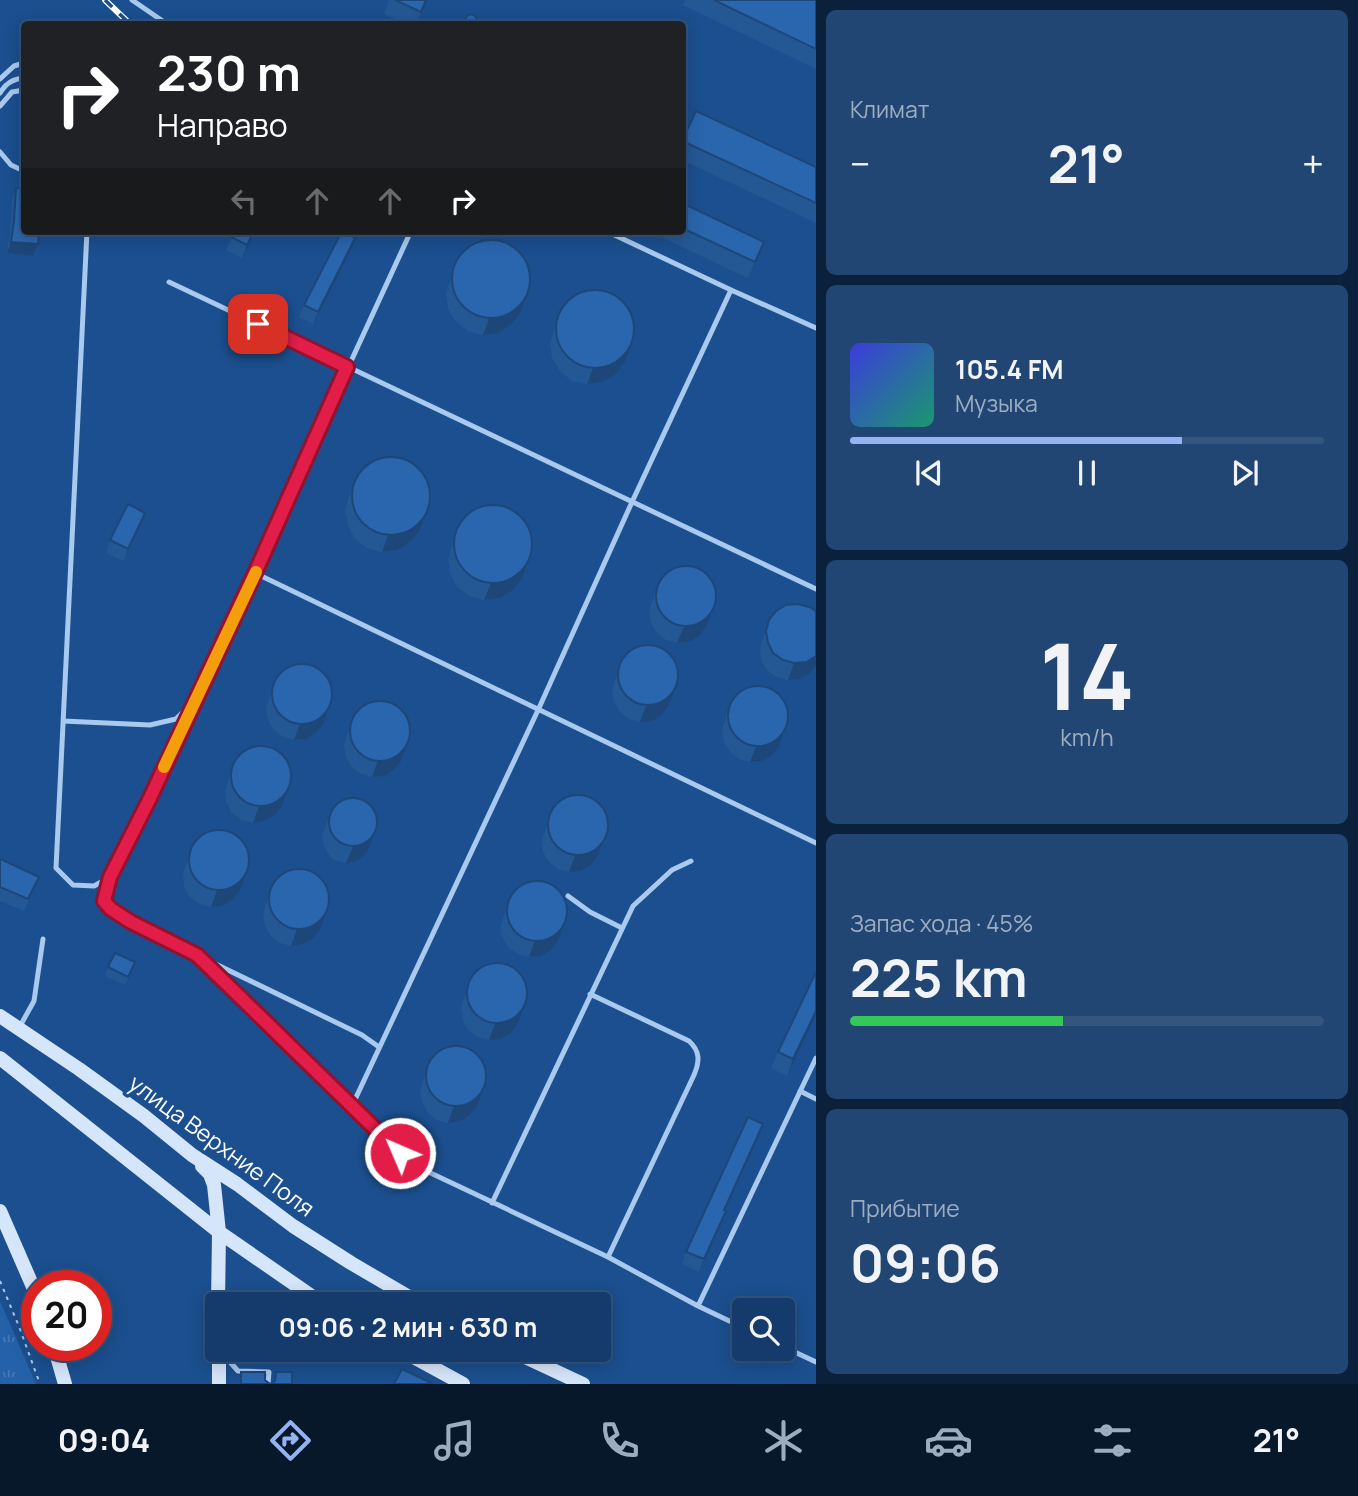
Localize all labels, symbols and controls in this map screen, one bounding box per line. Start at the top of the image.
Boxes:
text: 230 m [157,39,301,106]
icon: right [42,49,133,140]
text: Климат [850,93,929,125]
text: Направо [157,103,288,147]
text: 21° [1048,128,1125,199]
text: − [850,137,871,189]
text: + [1302,137,1324,189]
icon: left [225,182,263,220]
icon: ahead [298,182,336,220]
icon: ahead [371,182,409,220]
icon: right [444,182,482,220]
pin [228,294,288,354]
icon: arrive [239,305,277,343]
text: 105.4 FM [955,351,1064,387]
text: Музыка [955,387,1038,419]
icon: previous [910,454,948,492]
icon: pause [1068,454,1106,492]
icon: next [1226,454,1264,492]
text: 14 [1039,613,1135,737]
text: km/h [1060,721,1114,753]
text: Запас хода · 45% [850,907,1033,939]
text: 225 km [850,942,1028,1013]
street label: улица Верхние Поля [123,1067,321,1223]
position arrow [363,1116,437,1190]
text: Прибытие [850,1192,960,1224]
text: 09:06 [850,1227,1001,1298]
speed limit sign: 20 [21,1270,112,1361]
map controls [732,1298,795,1361]
button: search [732,1298,795,1361]
text: 09:06 · 2 мин · 630 m [279,1309,537,1345]
icon: directions [266,1416,315,1465]
icon: music [430,1416,479,1465]
icon: phone [595,1416,644,1465]
icon: climate [759,1416,808,1465]
icon: car [924,1416,973,1465]
icon: filters [1088,1416,1137,1465]
text: 09:04 [58,1418,150,1462]
text: 21° [1253,1418,1300,1462]

